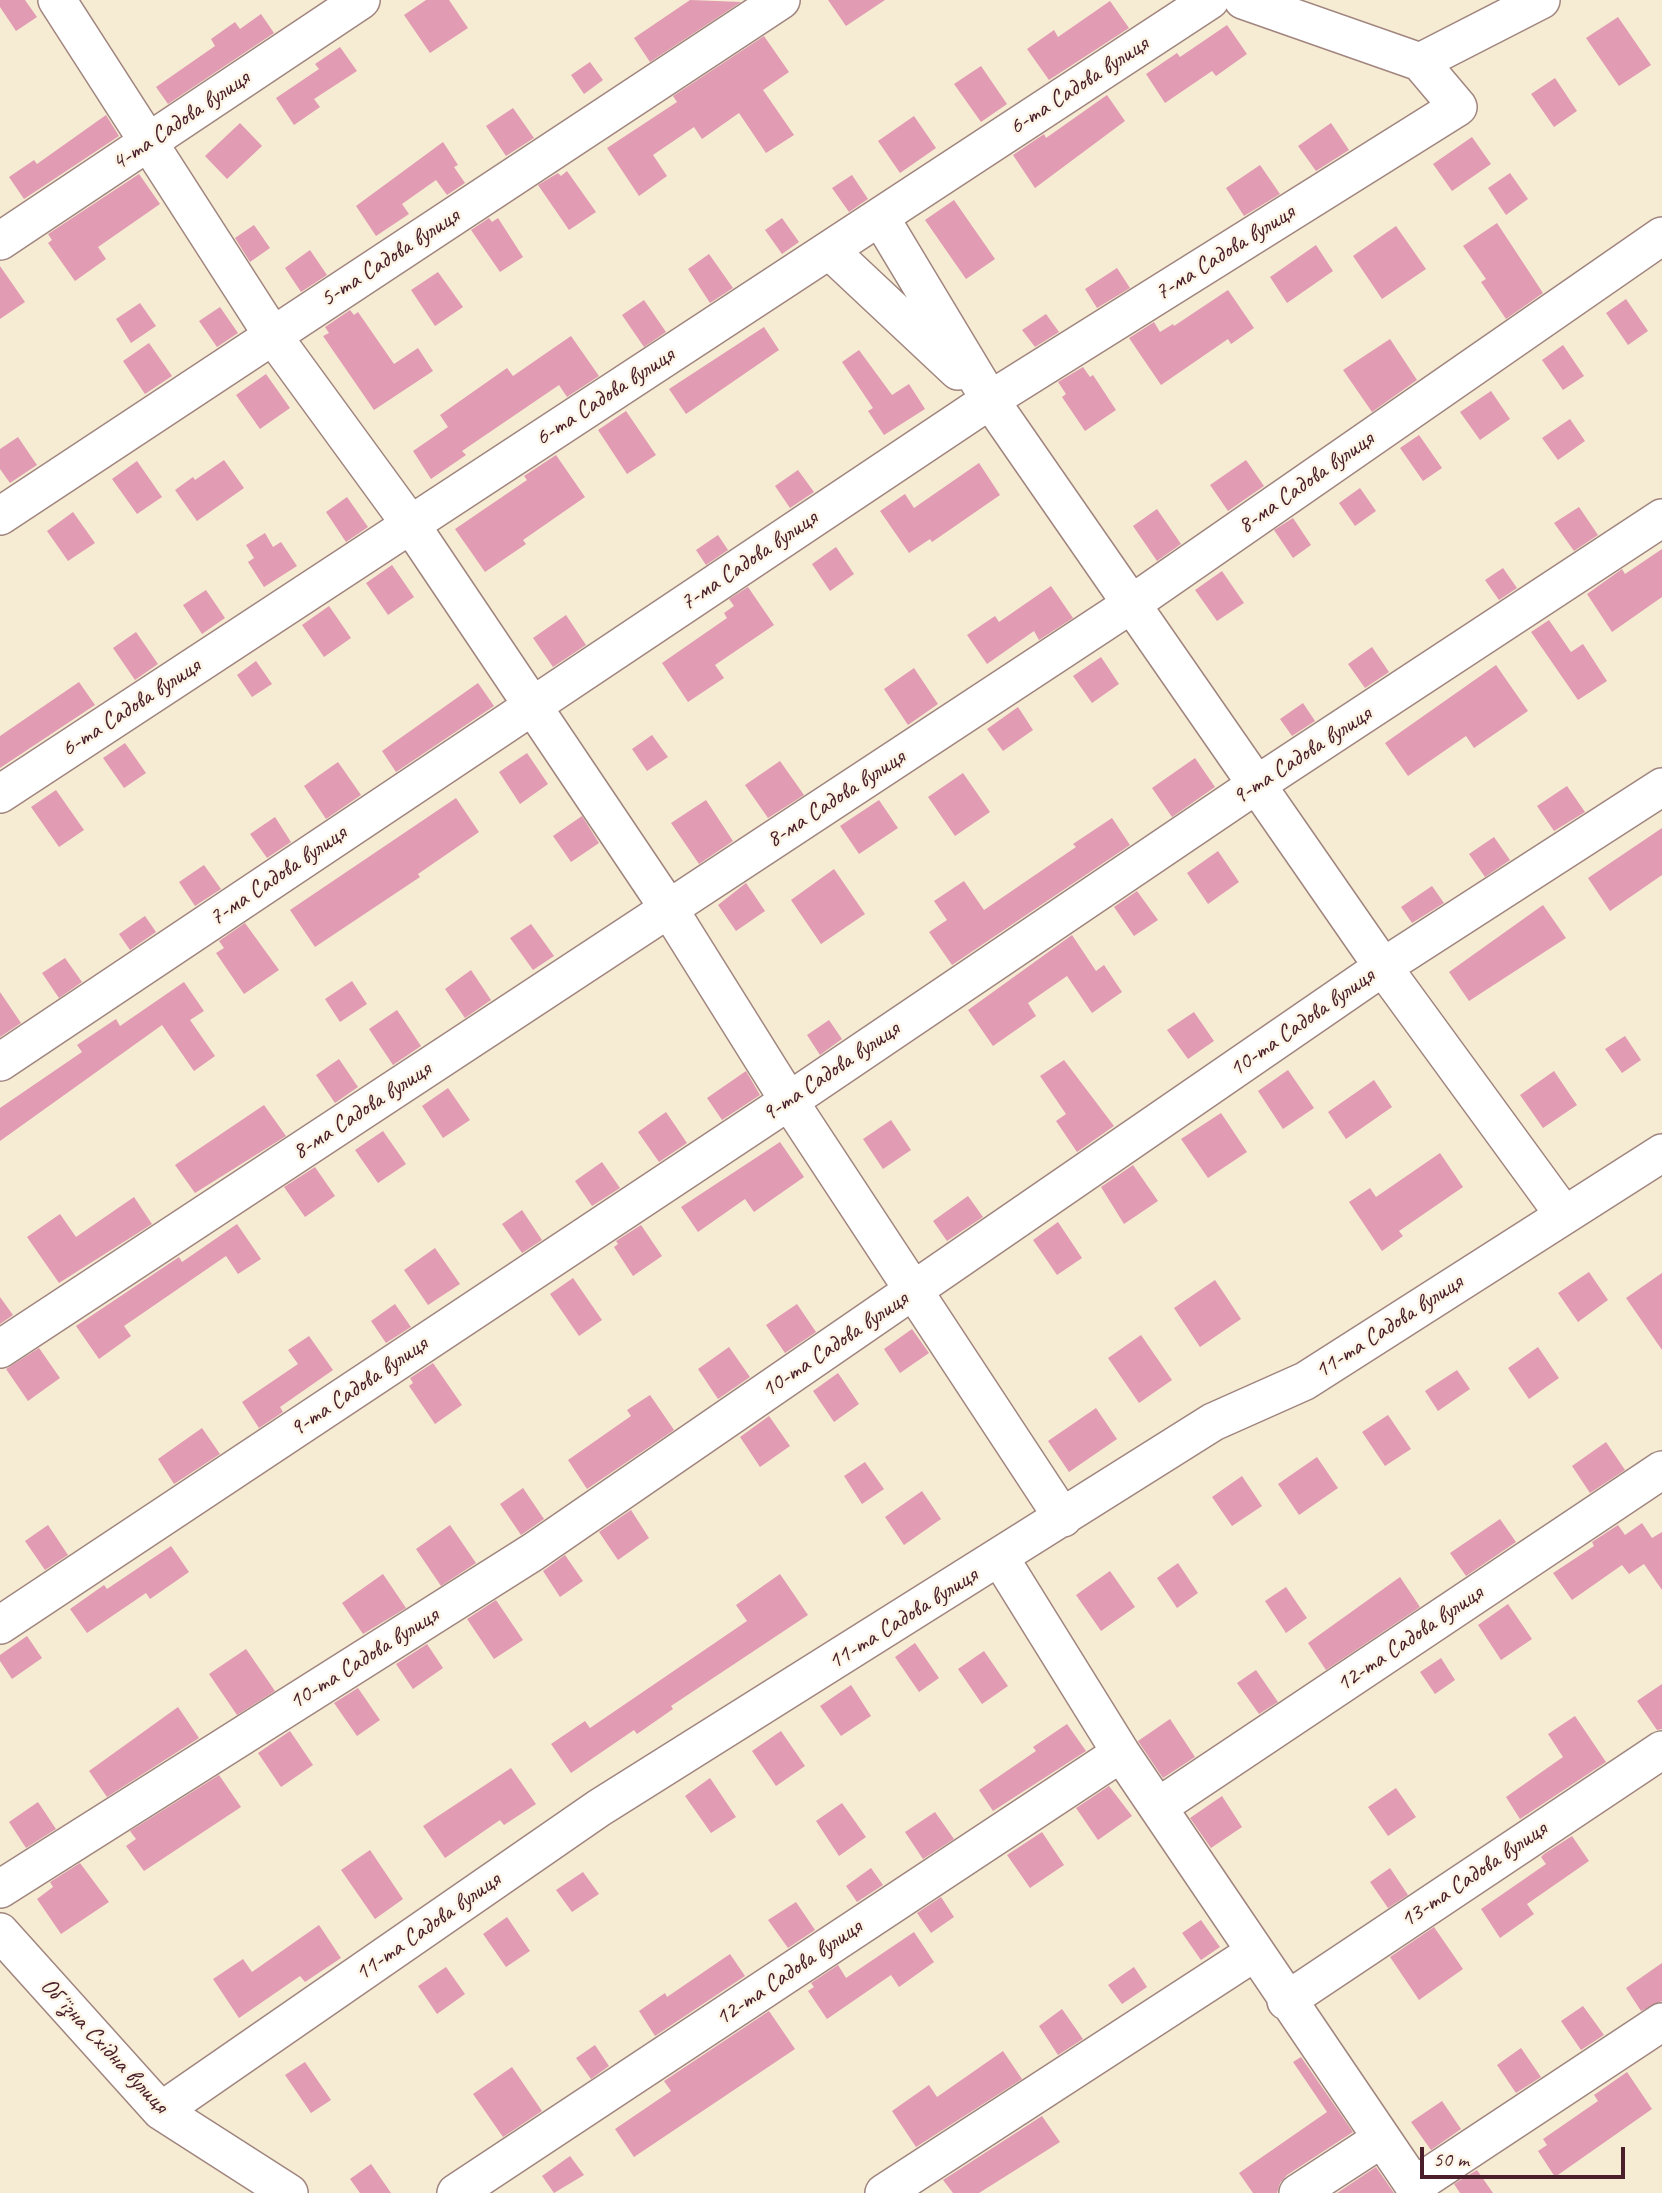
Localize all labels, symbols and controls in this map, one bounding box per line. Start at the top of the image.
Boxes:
street label: 6-та Садова вулиця [1004,30,1154,142]
street label: 4-та Садова вулиця [107,64,255,178]
street label: 7-ма Садова вулиця [1150,198,1300,308]
street label: 5-та Садова вулиця [315,202,465,314]
street label: 6-та Садова вулиця [530,341,680,453]
street label: 8-ма Садова вулиця [1232,425,1380,541]
street label: 7-ма Садова вулиця [675,504,823,618]
street label: 6-та Садова вулиця [56,652,206,764]
street label: 9-та Садова вулиця [1227,700,1377,812]
street label: 8-ма Садова вулиця [761,743,911,855]
street label: 7-ма Садова вулиця [204,819,352,933]
street label: 10-та Садова вулиця [1224,962,1380,1084]
street label: 9-та Садова вулиця [757,1015,905,1129]
street label: 8-ма Садова вулиця [287,1055,437,1167]
street label: 11-та Садова вулиця [1309,1268,1469,1386]
street label: 10-та Садова вулиця [756,1285,914,1405]
street label: 9-та Садова вулиця [285,1330,433,1444]
street label: 11-та Садова вулиця [823,1561,983,1677]
street label: 12-та Садова вулиця [1331,1579,1489,1699]
street label: 10-та Садова вулиця [284,1601,444,1717]
street label: 13-та Садова вулиця [1395,1815,1553,1935]
street label: 11-та Садова вулиця [350,1866,506,1988]
street label: 12-та Садова вулиця [710,1913,868,2033]
street label: Обʼїзна Східна вулиця [34,1972,174,2120]
scale bar [1424,2134,1629,2178]
text: 50 m [1433,2146,1469,2172]

